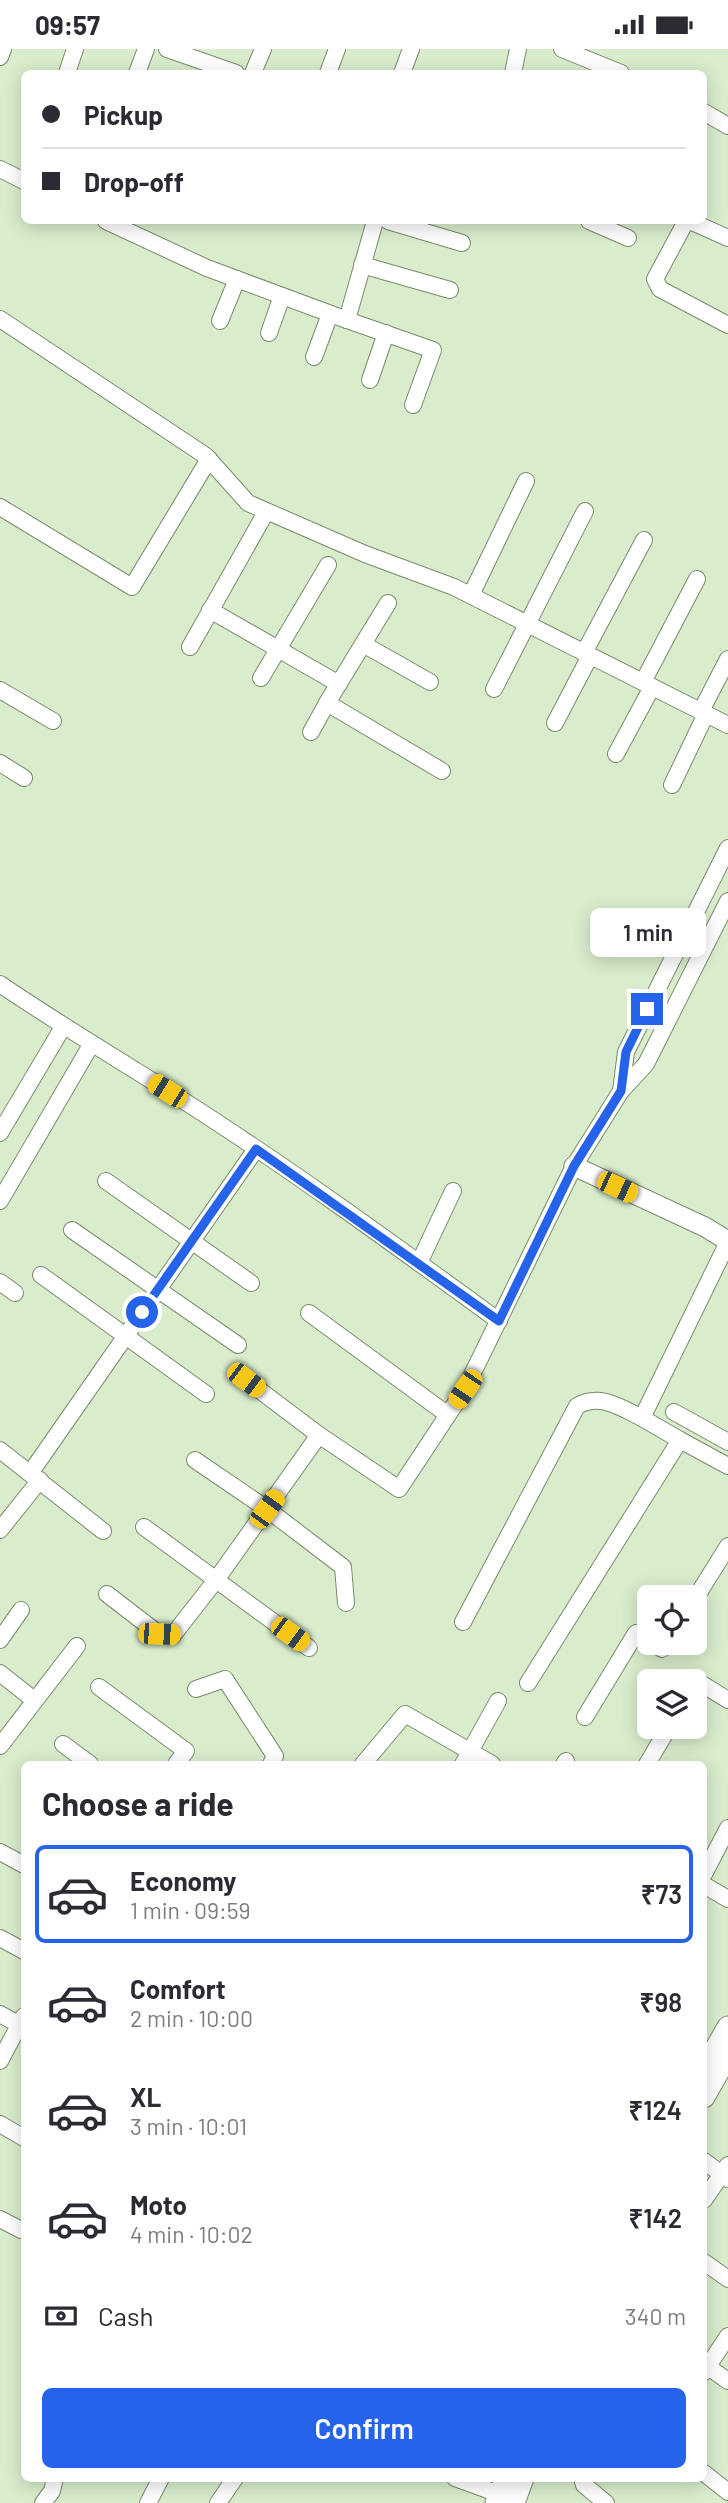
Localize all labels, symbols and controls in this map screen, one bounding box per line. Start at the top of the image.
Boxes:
text: 09:57 [35,9,100,40]
text: Pickup [84,99,163,130]
text: Drop-off [84,166,184,197]
callout: 1 min [589,907,705,957]
text: 1 min [623,918,673,946]
route end [631,993,663,1025]
car [144,1071,191,1111]
car [594,1169,641,1205]
route start [126,1296,158,1328]
car [223,1359,270,1401]
car [445,1366,486,1412]
car [247,1486,288,1532]
map controls [637,1585,707,1739]
button: locate [637,1585,707,1655]
car [267,1613,314,1655]
car [138,1623,181,1645]
button: layers [637,1669,707,1739]
text: Choose a ride [42,1784,234,1822]
icon: car [46,1863,109,1926]
text: Economy [130,1865,236,1896]
text: ₹73 [641,1878,682,1909]
text: 1 min · 09:59 [130,1896,251,1924]
icon: car [46,1971,109,2034]
text: Comfort [130,1973,226,2004]
text: ₹98 [640,1986,682,2017]
text: 2 min · 10:00 [130,2004,253,2032]
icon: car [46,2079,109,2142]
text: XL [130,2081,161,2112]
text: ₹124 [628,2094,682,2125]
text: 3 min · 10:01 [130,2112,247,2140]
icon: car [46,2187,109,2250]
text: Moto [130,2189,187,2220]
text: ₹142 [628,2202,682,2233]
text: 4 min · 10:02 [130,2220,253,2248]
icon: cash [42,2297,80,2335]
text: Cash [98,2300,153,2331]
text: 340 m [625,2302,686,2330]
button: Confirm [42,2388,686,2468]

